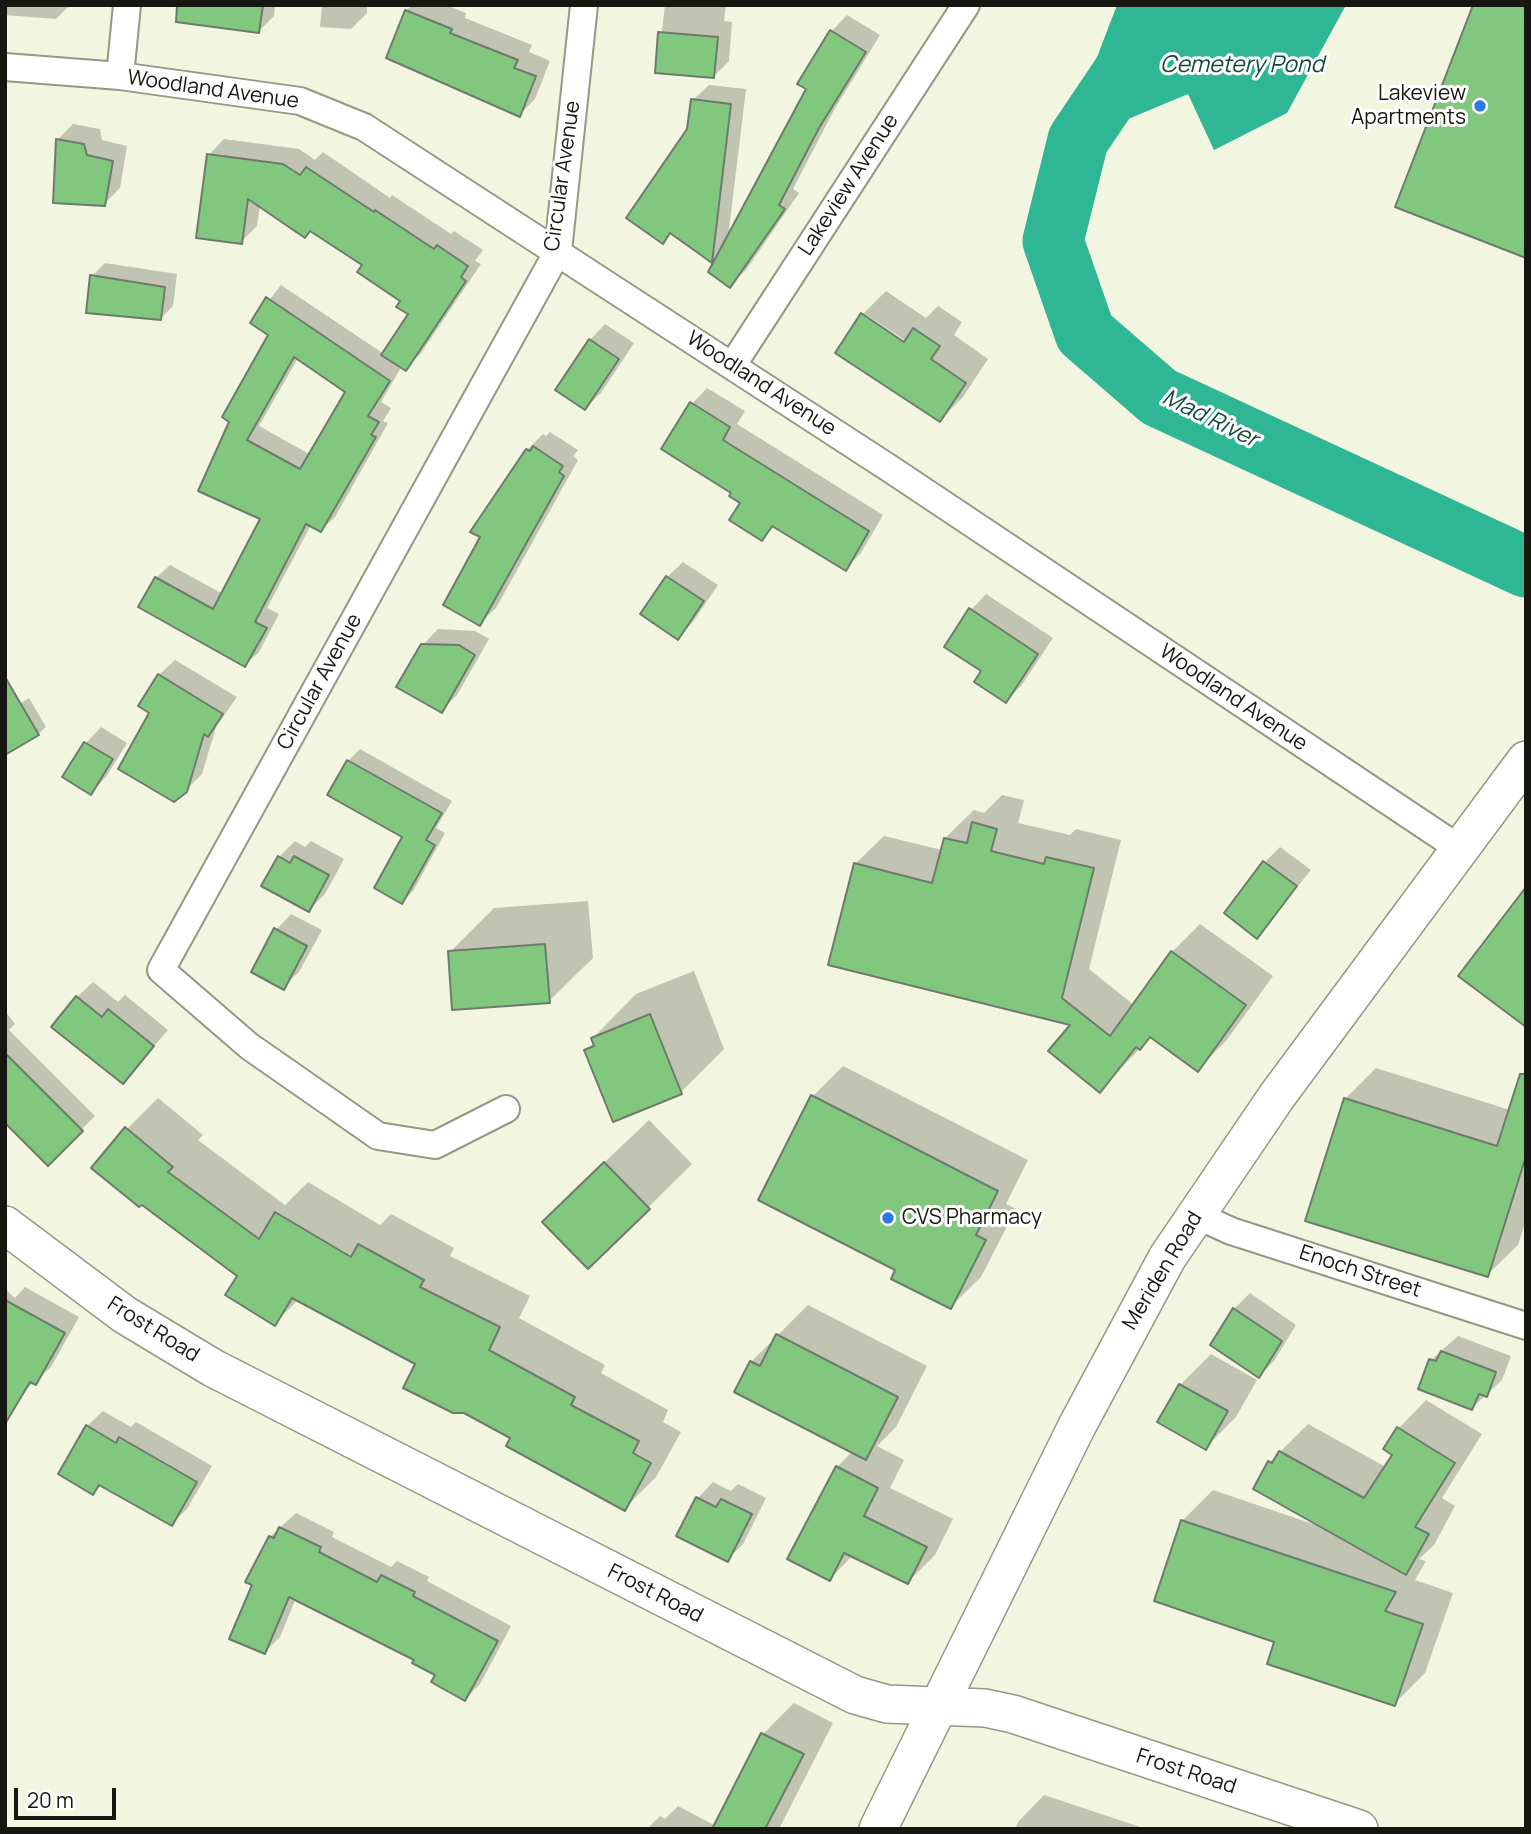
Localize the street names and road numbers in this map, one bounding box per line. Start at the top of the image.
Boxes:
street label: Woodland Avenue [125,65,301,115]
street label: Circular Avenue [540,99,586,253]
street label: Lakeview Avenue [794,109,904,261]
street label: Woodland Avenue [682,326,840,442]
street label: Circular Avenue [272,610,368,754]
street label: Woodland Avenue [1154,639,1312,757]
street label: Meriden Road [1118,1207,1208,1335]
street label: Enoch Street [1296,1240,1424,1304]
street label: Frost Road [102,1292,204,1368]
street label: Frost Road [603,1559,707,1629]
street label: Frost Road [1133,1744,1239,1800]

